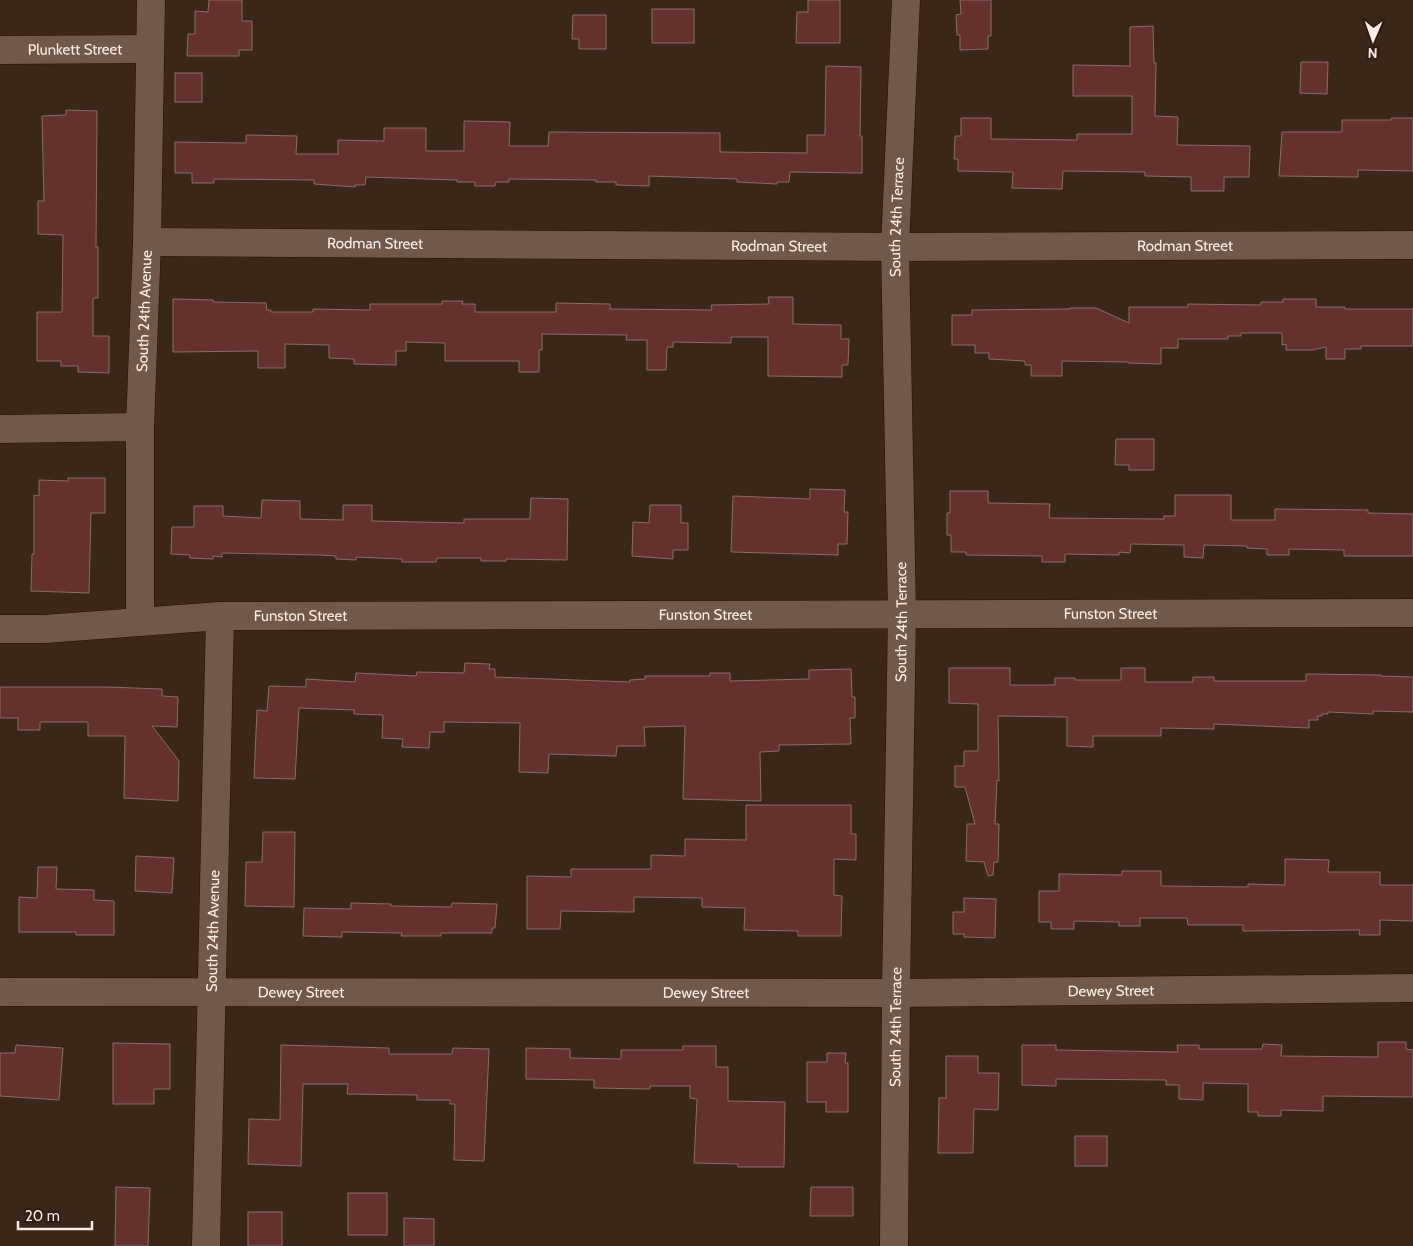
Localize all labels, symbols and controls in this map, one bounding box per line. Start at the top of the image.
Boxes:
north arrow [1348,15,1398,65]
street label: Plunkett Street [28,40,122,59]
text: N [1367,44,1378,62]
street label: South 24th Terrace [886,156,908,277]
street label: Rodman Street [327,234,423,253]
street label: Rodman Street [731,237,827,256]
street label: Rodman Street [1137,237,1233,255]
street label: South 24th Avenue [133,249,156,372]
street label: South 24th Terrace [892,562,911,682]
street label: Funston Street [1064,605,1157,623]
street label: Funston Street [659,606,752,624]
street label: Funston Street [254,607,347,625]
street label: South 24th Avenue [203,869,223,992]
street label: South 24th Terrace [886,967,905,1087]
street label: Dewey Street [1068,982,1154,1000]
street label: Dewey Street [258,983,344,1001]
street label: Dewey Street [663,984,749,1002]
scale bar [18,1198,91,1230]
text: 20 m [25,1207,60,1225]

